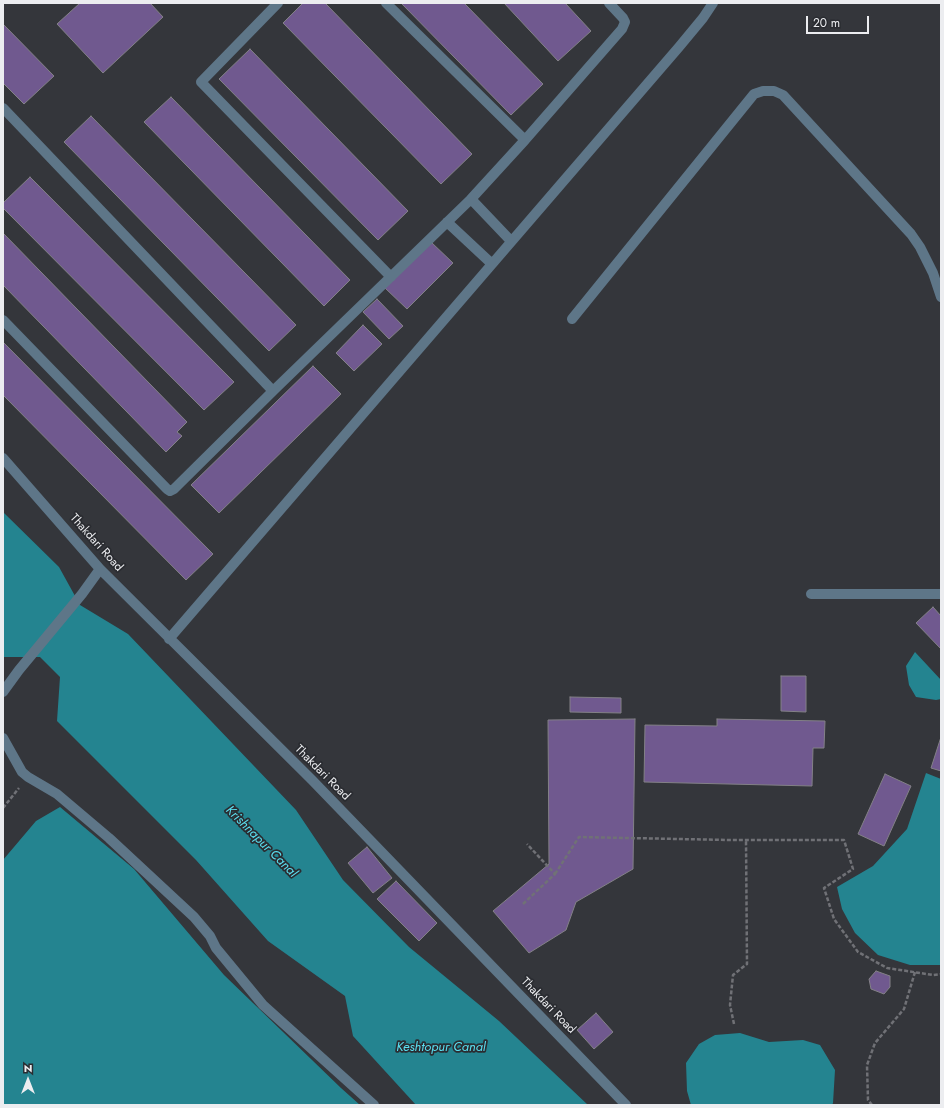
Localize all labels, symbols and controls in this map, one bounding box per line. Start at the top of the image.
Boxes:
scale bar [808,8,871,34]
text: 20 m [813,14,840,32]
street label: Thakdari Road [66,511,126,575]
street label: Thakdari Road [291,742,353,804]
water label: Krishnapur Canal [222,803,300,881]
street label: Thakdari Road [518,975,578,1037]
water label: Keshtopur Canal [396,1040,486,1056]
north arrow [8,1060,48,1100]
text: N [24,1060,32,1076]

